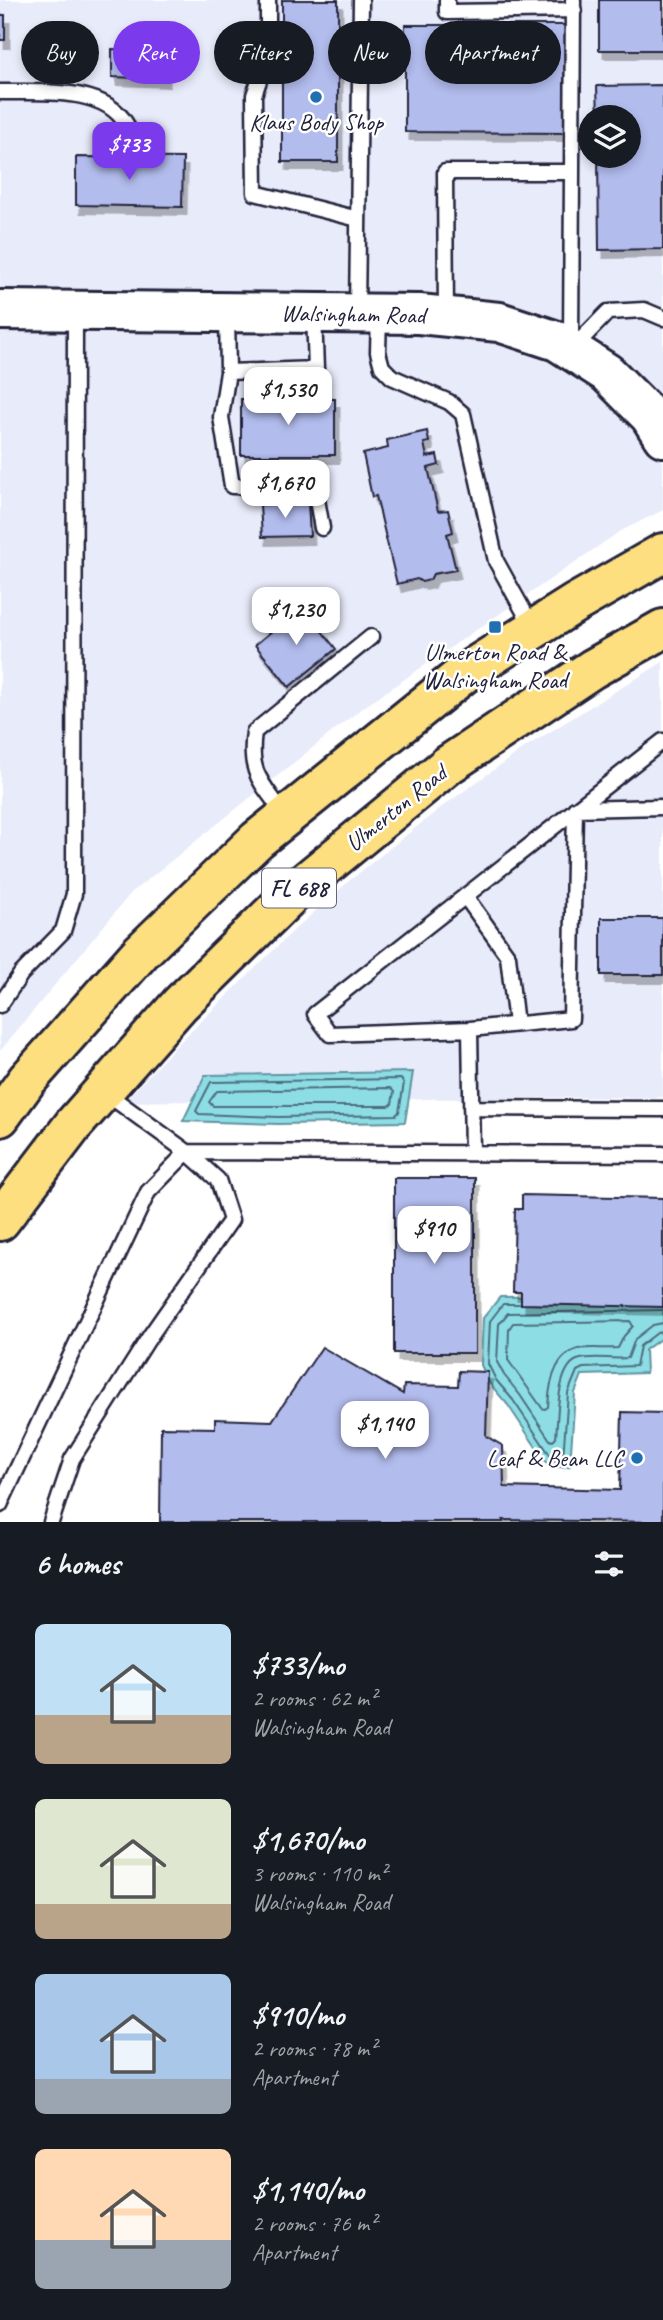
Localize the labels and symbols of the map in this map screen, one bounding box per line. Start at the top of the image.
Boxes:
marker: Klaus Body Shop [308,89,324,105]
place label: Klaus Body Shop [249,107,385,137]
pin: $733 [88,122,170,182]
street label: Walsingham Road [281,298,429,330]
pin: $1,530 [231,368,345,427]
pin: $1,670 [228,461,342,520]
pin: $1,230 [239,588,353,647]
marker: Ulmerton Road & Walsingham Road [487,619,503,635]
place label: Ulmerton Road & Walsingham Road [423,637,571,695]
street label: Ulmerton Road [339,756,455,858]
road number: FL 688 [262,868,336,908]
pin: $910 [393,1206,475,1266]
pin: $1,140 [328,1402,442,1461]
place label: Leaf & Bean LLC [487,1443,626,1473]
marker: Leaf & Bean LLC [629,1450,645,1466]

